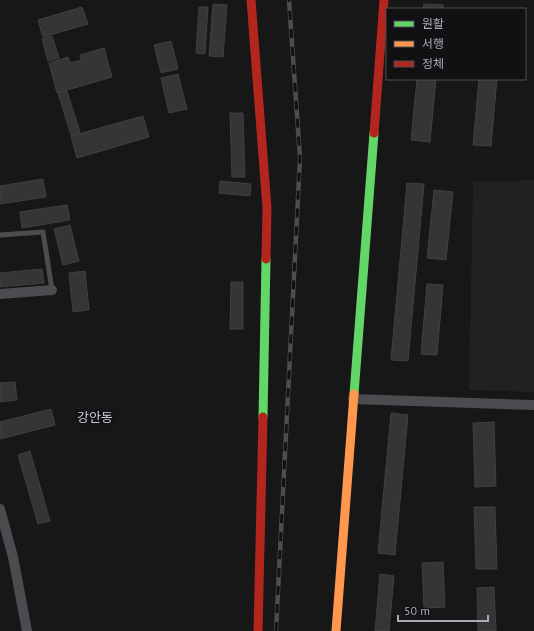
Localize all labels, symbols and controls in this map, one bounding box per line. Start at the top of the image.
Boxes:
legend [386,8,526,80]
text: 원활 [422,16,444,31]
text: 서행 [422,36,444,51]
text: 정체 [422,56,444,71]
district label: 강안동 [77,409,113,426]
scale bar [398,597,488,623]
text: 50 m [404,603,430,618]

